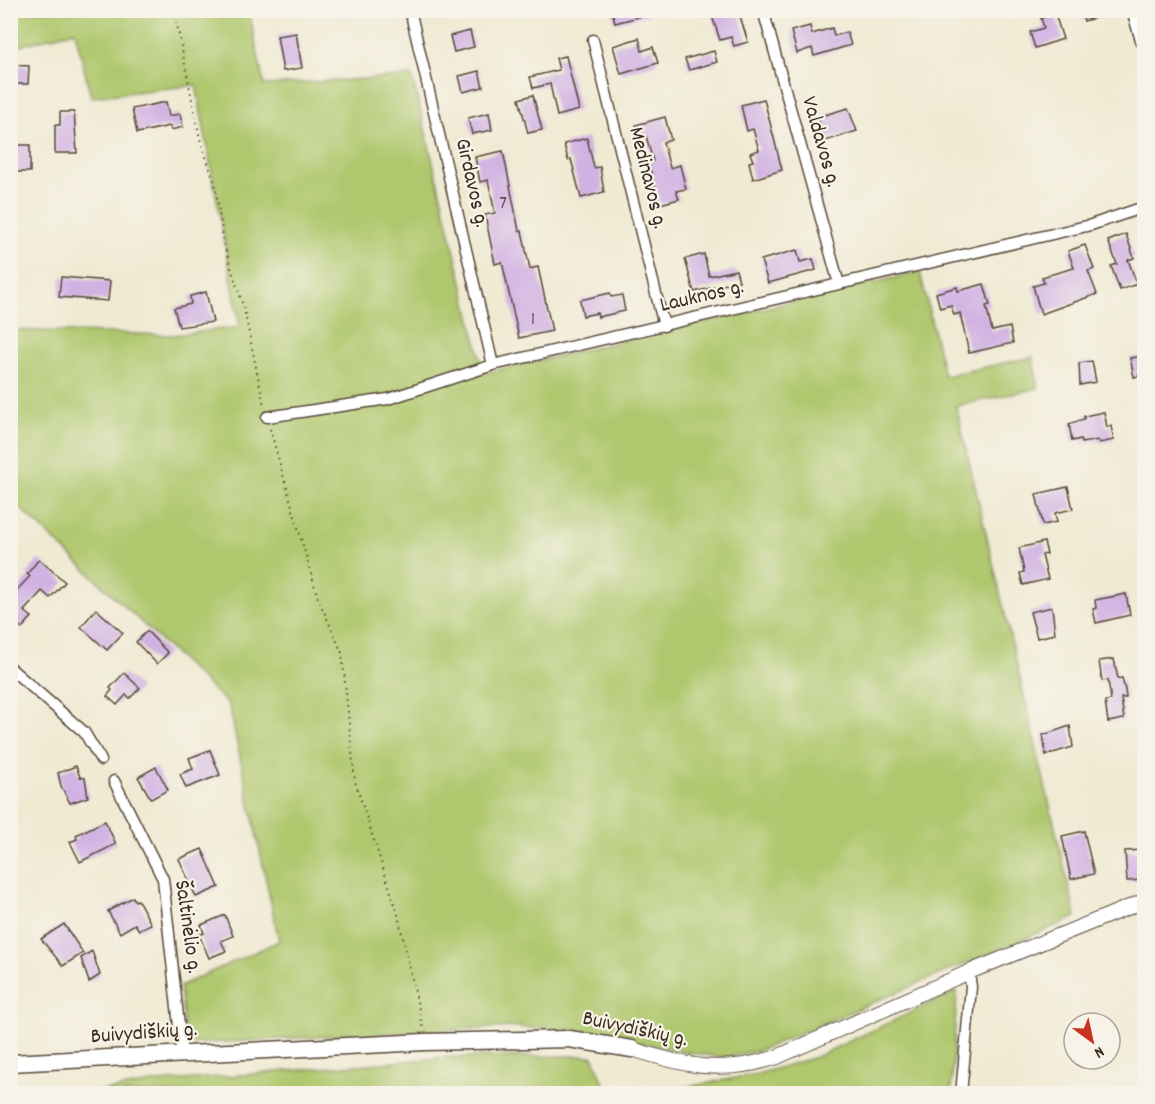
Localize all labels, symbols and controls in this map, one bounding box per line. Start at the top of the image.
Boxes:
street label: Valdavos g. [792,93,848,191]
street label: Medinavos g. [619,124,675,232]
street label: Girdavos g. [446,135,496,231]
house number: 7 [499,190,507,218]
street label: Lauknos g. [657,272,747,322]
house number: 1 [531,306,535,334]
street label: Šaltinėlio g. [165,878,209,976]
street label: Buivydiškių g. [580,1004,690,1056]
north arrow [1062,1011,1122,1071]
street label: Buivydiškių g. [90,1015,198,1053]
text: N [1089,1040,1108,1063]

